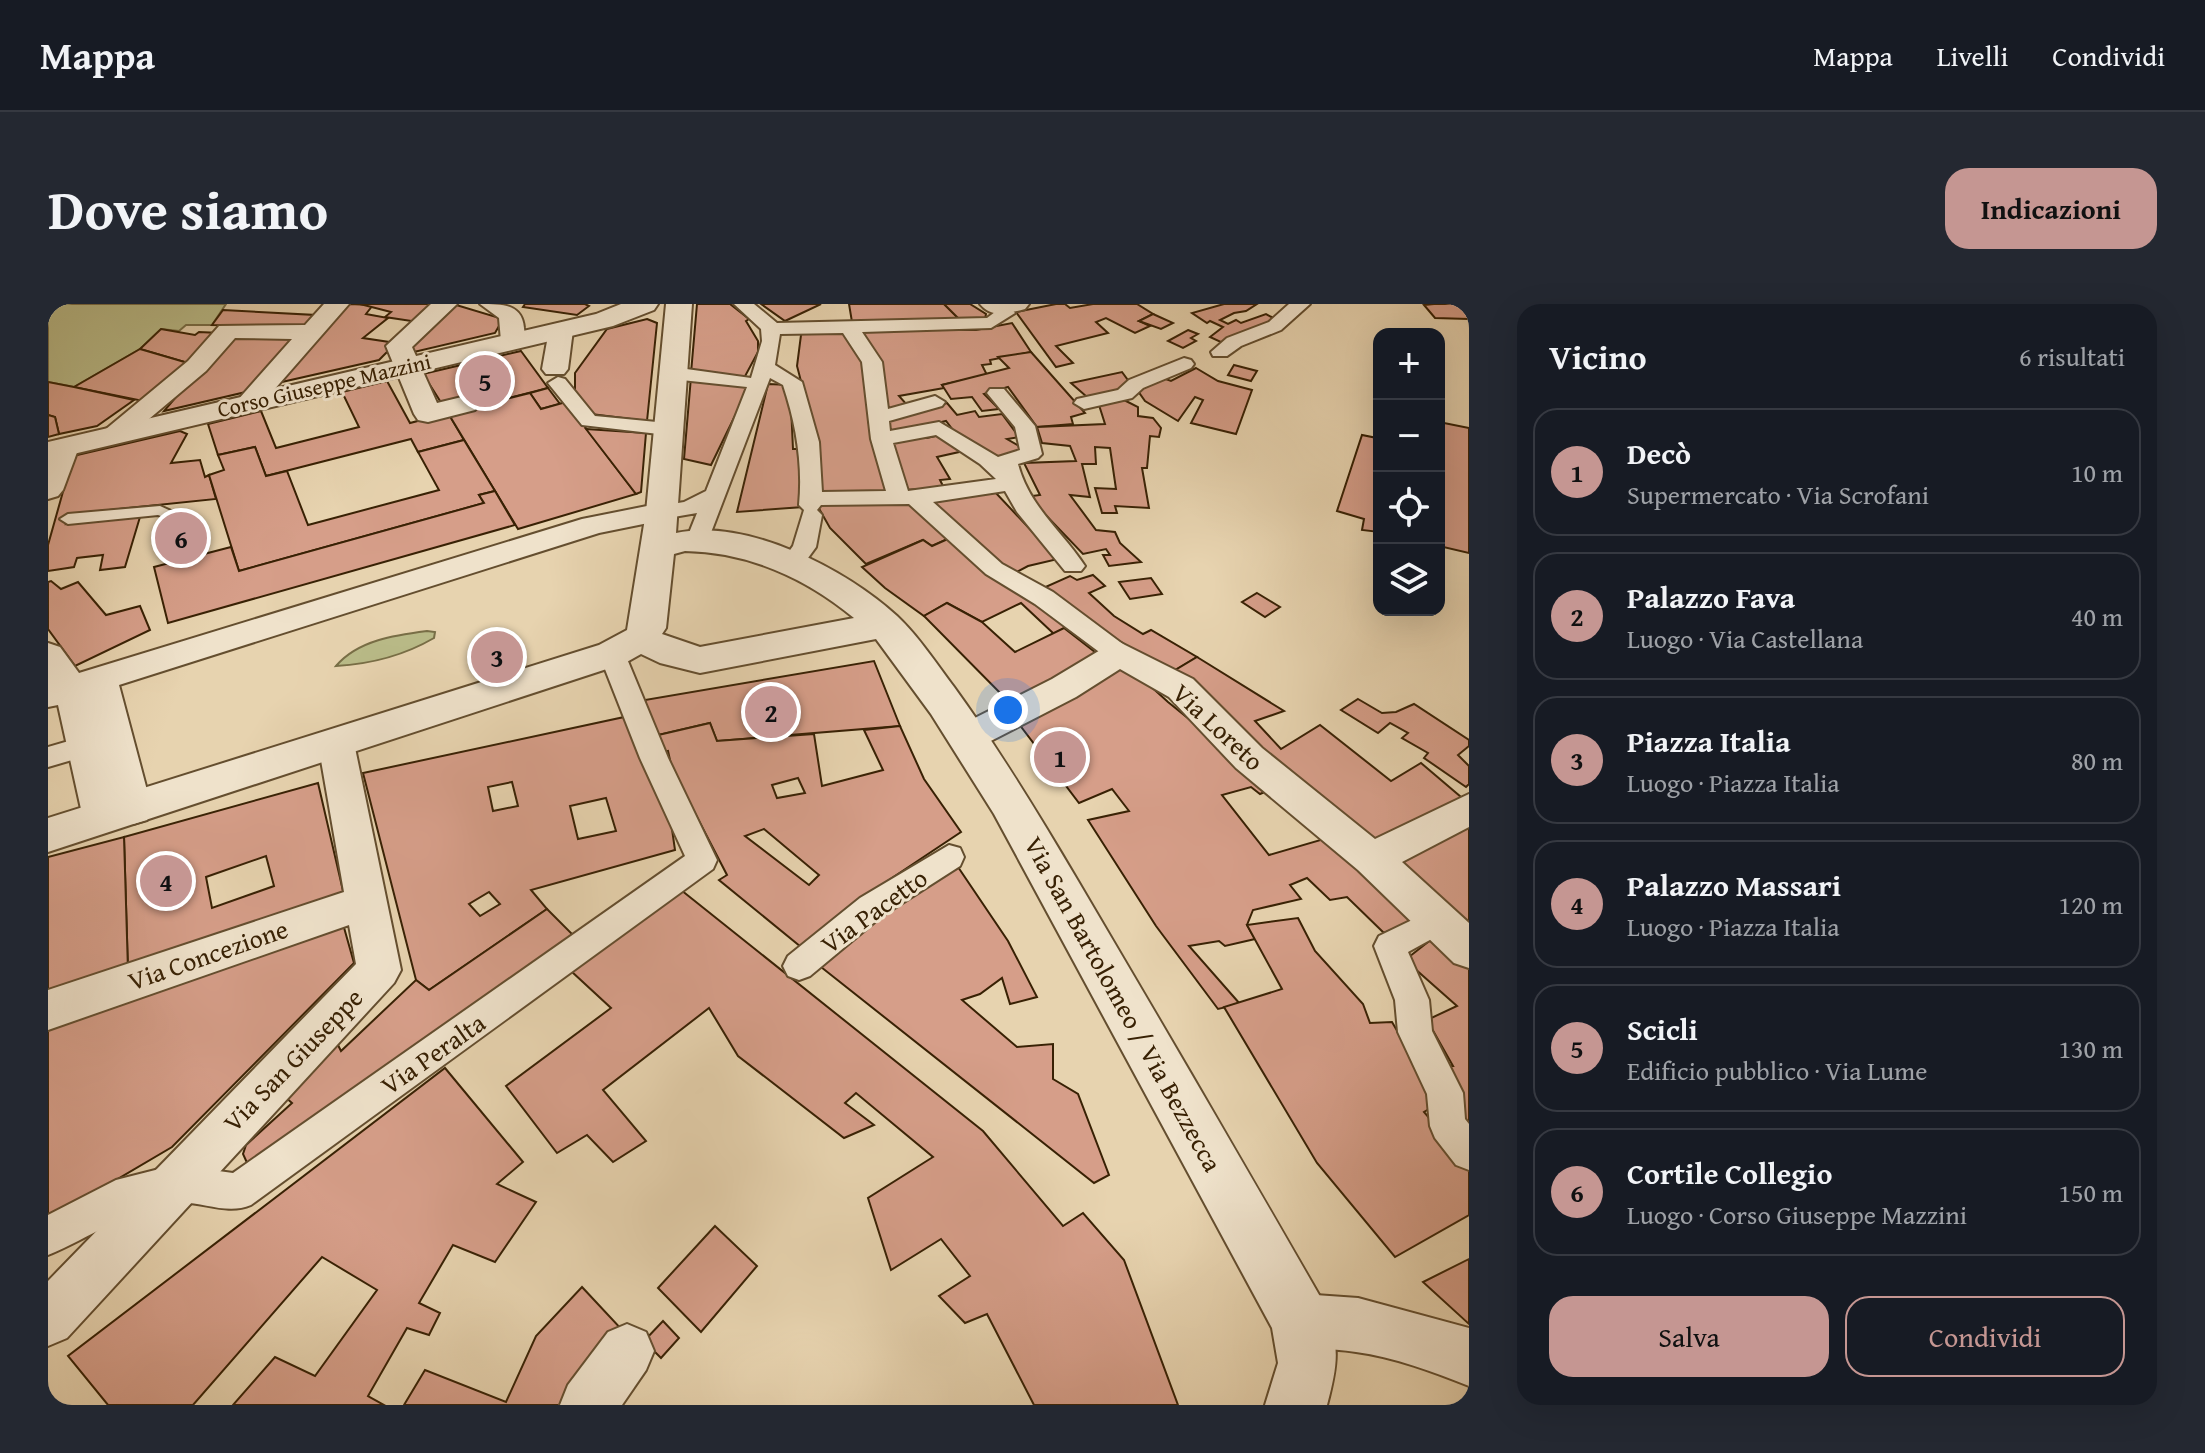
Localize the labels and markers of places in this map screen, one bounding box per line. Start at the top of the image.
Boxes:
pin: 5 [459,351,511,411]
pin: 6 [155,508,207,568]
pin: 3 [471,627,523,687]
pin: 2 [745,682,797,742]
pin: 1 [1034,727,1086,787]
pin: 4 [140,851,192,911]

